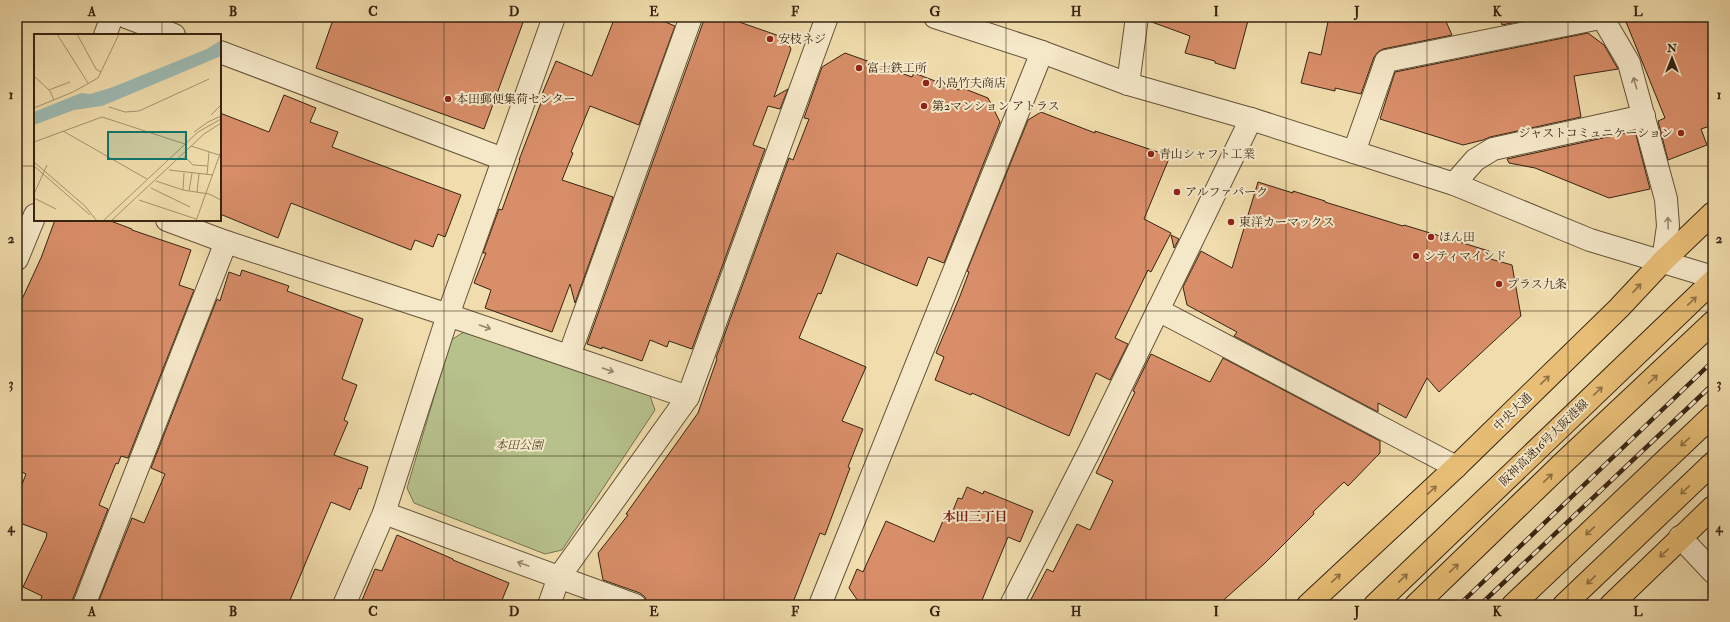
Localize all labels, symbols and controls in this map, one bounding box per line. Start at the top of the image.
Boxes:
text: A [87,4,97,20]
text: B [229,4,237,20]
text: C [368,4,378,20]
text: D [509,4,520,20]
text: E [649,4,659,20]
text: F [791,4,800,20]
text: G [930,4,941,20]
text: H [1071,4,1082,20]
text: I [1213,4,1219,20]
text: J [1353,4,1360,21]
text: K [1492,4,1502,20]
text: L [1633,4,1643,20]
place label: 安枝ネジ [778,32,826,47]
inset map [34,34,221,221]
marker: 安枝ネジ [765,34,775,44]
north arrow [1652,38,1692,78]
text: N [1666,42,1678,55]
place label: 富士鉄工所 [867,61,927,76]
marker: 富士鉄工所 [854,63,864,73]
place label: 小島竹夫商店 [934,76,1006,91]
one-way arrow [1631,77,1638,90]
marker: 小島竹夫商店 [921,78,931,88]
text: 1 [9,87,14,103]
text: 1 [1717,87,1722,103]
place label: 本田郵便集荷センター [456,92,576,107]
marker: 本田郵便集荷センター [443,94,453,104]
place label: 第2マンション アトラス [932,99,1060,114]
marker: 第2マンション アトラス [919,101,929,111]
place label: ジャストコミュニケーション [1518,126,1673,141]
marker: ジャストコミュニケーション [1676,128,1686,138]
place label: 青山シャフト工業 [1159,147,1255,162]
marker: 青山シャフト工業 [1146,149,1156,159]
place label: アルファパーク [1185,185,1268,200]
marker: アルファパーク [1172,187,1182,197]
place label: 東洋カーマックス [1239,215,1334,230]
marker: 東洋カーマックス [1226,217,1236,227]
one-way arrow [1664,217,1671,230]
place label: ほん田 [1439,230,1475,245]
text: 2 [8,231,15,247]
text: 2 [1716,231,1723,247]
marker: ほん田 [1426,232,1436,242]
place label: シティマインド [1424,249,1507,264]
marker: シティマインド [1411,251,1421,261]
place label: プラス九条 [1507,277,1567,292]
marker: プラス九条 [1494,279,1504,289]
one-way arrow [1632,283,1642,293]
one-way arrow [1687,297,1697,306]
one-way arrow [478,324,490,332]
one-way arrow [601,366,613,374]
one-way arrow [1540,375,1550,385]
one-way arrow [1648,375,1658,384]
text: 3 [9,376,14,392]
text: 3 [1717,376,1722,392]
one-way arrow [1593,387,1603,396]
street label: 中央大通 [1491,390,1535,434]
street label: 阪神高速16号大阪港線 [1496,397,1592,489]
one-way arrow [1680,437,1690,447]
park label: 本田公園 [495,438,545,453]
one-way arrow [1543,473,1553,483]
one-way arrow [1427,485,1437,495]
one-way arrow [1680,485,1690,495]
district label: 本田三丁目 [942,509,1008,525]
text: 4 [6,520,15,536]
text: 4 [1714,520,1723,536]
one-way arrow [1585,527,1595,536]
one-way arrow [1659,548,1669,557]
one-way arrow [517,559,529,567]
one-way arrow [1449,563,1459,573]
one-way arrow [1398,573,1408,583]
one-way arrow [1331,574,1342,583]
one-way arrow [1586,575,1596,585]
text: A [87,604,97,620]
text: B [229,604,237,620]
text: C [368,604,378,620]
text: D [509,604,520,620]
text: E [649,604,659,620]
text: F [791,604,800,620]
text: G [930,604,941,620]
text: H [1071,604,1082,620]
text: I [1213,604,1219,620]
text: J [1353,604,1360,621]
text: K [1492,604,1502,620]
text: L [1633,604,1643,620]

